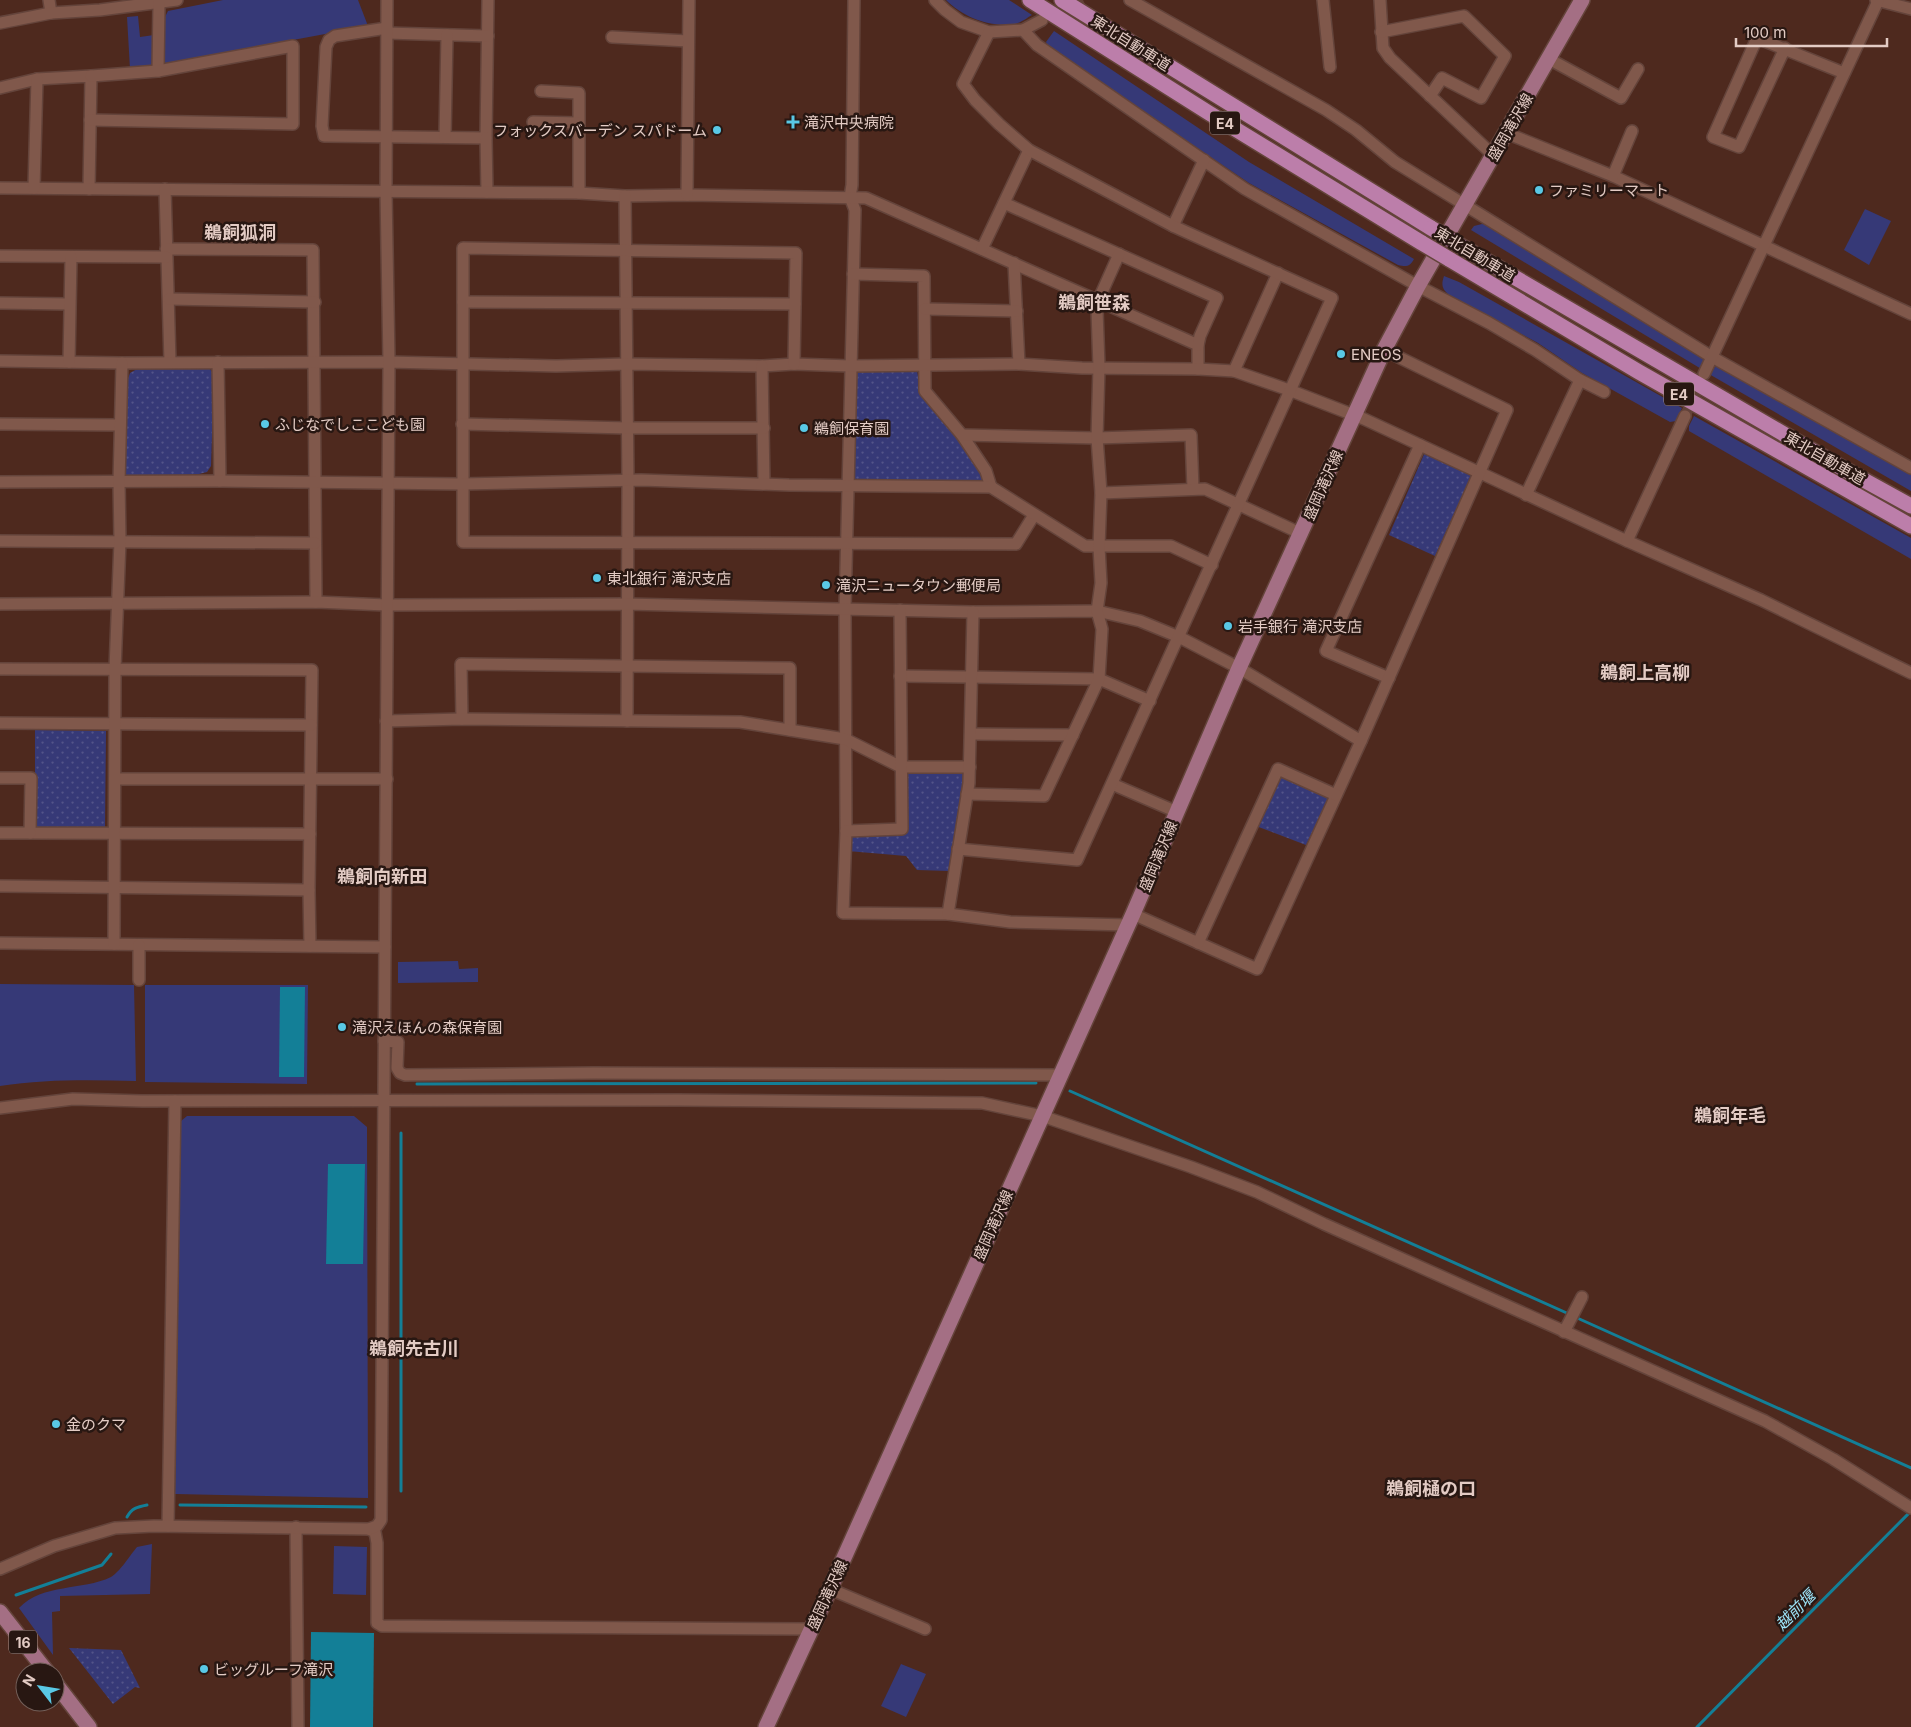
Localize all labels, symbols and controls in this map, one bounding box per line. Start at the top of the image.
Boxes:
street label: 東北自動車道 [1088,11,1174,75]
scale bar [1736,15,1887,47]
text: 100 m [1744,23,1786,42]
street label: 盛岡滝沢線 [1483,90,1537,164]
road number: E4 [1210,112,1240,134]
place label: 滝沢中央病院 [804,113,894,132]
marker: 滝沢中央病院 [786,115,800,129]
place label: フォックスバーデン スパドーム [493,121,707,140]
marker: フォックスバーデン スパドーム [711,124,723,136]
place label: ファミリーマート [1549,181,1669,200]
marker: ファミリーマート [1533,184,1545,196]
district label: 鵜飼狐洞 [204,222,276,243]
street label: 東北自動車道 [1432,223,1518,285]
district label: 鵜飼笹森 [1058,292,1130,313]
place label: ENEOS [1351,345,1401,364]
marker: ENEOS [1335,348,1347,360]
road number: E4 [1664,382,1694,406]
place label: ふじなでしここども園 [275,415,425,434]
marker: ふじなでしここども園 [259,418,271,430]
place label: 鵜飼保育園 [814,419,889,438]
marker: 鵜飼保育園 [798,422,810,434]
street label: 東北自動車道 [1781,427,1869,489]
street label: 盛岡滝沢線 [1299,447,1347,523]
place label: 東北銀行 滝沢支店 [607,569,731,588]
marker: 東北銀行 滝沢支店 [591,572,603,584]
place label: 滝沢ニュータウン郵便局 [836,576,1001,595]
marker: 滝沢ニュータウン郵便局 [820,579,832,591]
place label: 岩手銀行 滝沢支店 [1238,617,1362,636]
marker: 岩手銀行 滝沢支店 [1222,620,1234,632]
district label: 鵜飼上高柳 [1600,662,1690,683]
street label: 盛岡滝沢線 [1135,818,1181,894]
district label: 鵜飼向新田 [337,866,427,887]
place label: 滝沢えほんの森保育園 [352,1018,502,1037]
marker: 滝沢えほんの森保育園 [336,1021,348,1033]
district label: 鵜飼年毛 [1694,1105,1766,1126]
street label: 盛岡滝沢線 [969,1187,1017,1263]
district label: 鵜飼先古川 [369,1338,459,1359]
place label: 金のクマ [66,1415,126,1434]
marker: 金のクマ [50,1418,62,1430]
district label: 鵜飼樋の口 [1386,1478,1476,1499]
street label: 盛岡滝沢線 [803,1557,851,1633]
water label: 越前堰 [1771,1584,1821,1634]
road number: 16 [9,1630,37,1654]
place label: ビッグルーフ滝沢 [214,1660,333,1679]
north arrow [15,1662,65,1712]
marker: ビッグルーフ滝沢 [198,1663,210,1675]
text: N [18,1671,38,1689]

